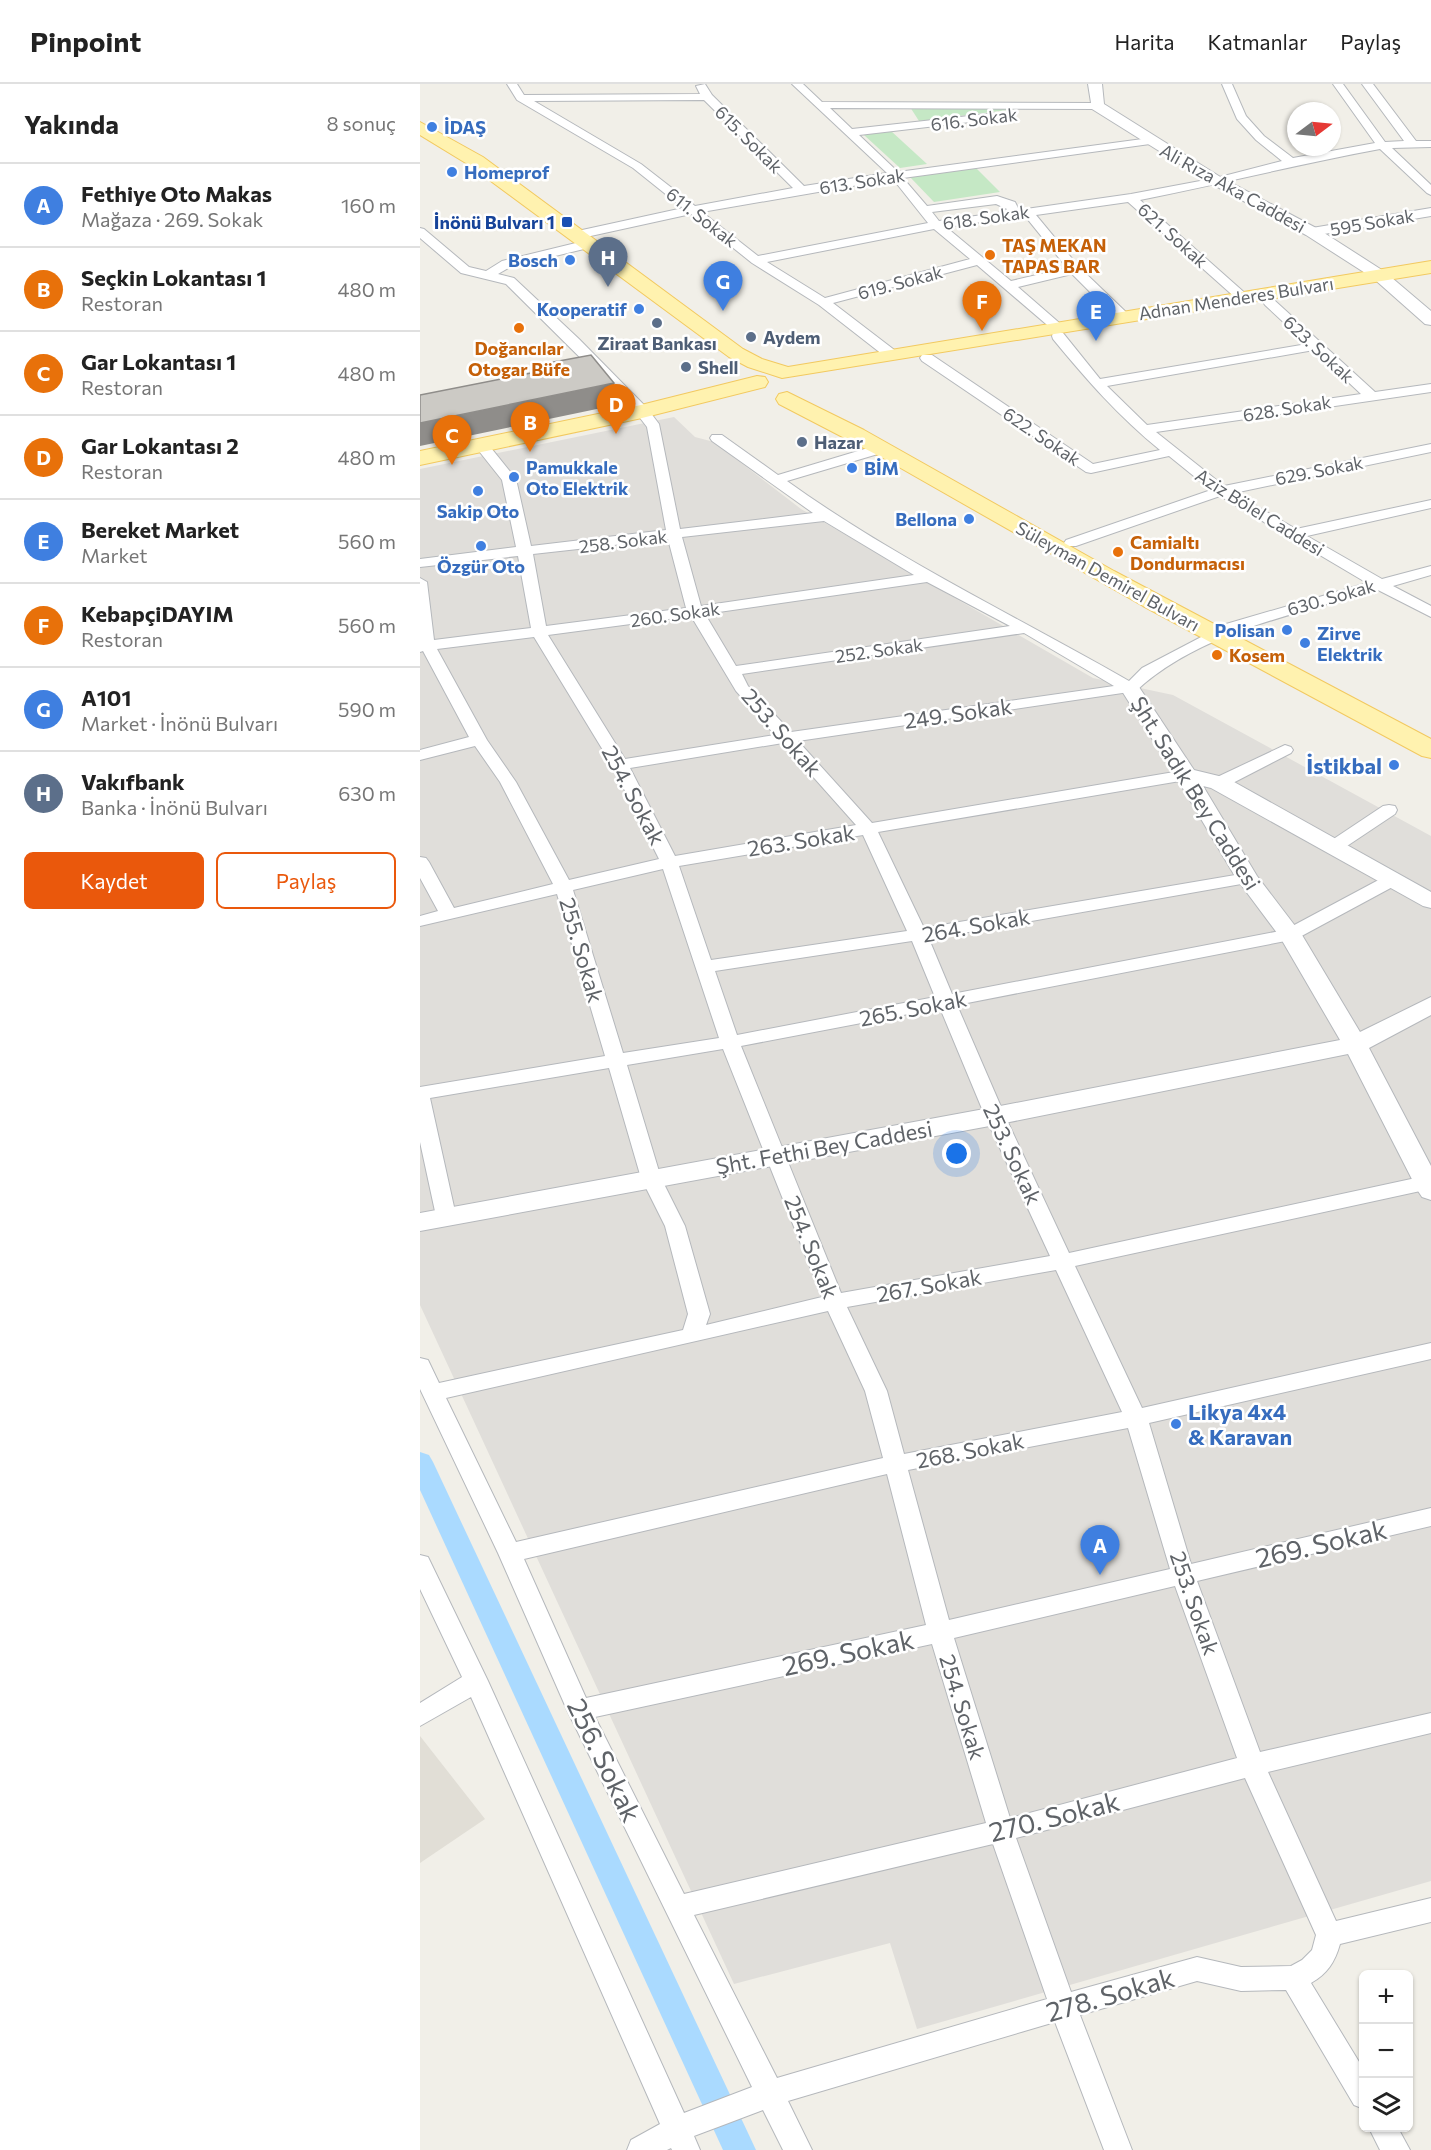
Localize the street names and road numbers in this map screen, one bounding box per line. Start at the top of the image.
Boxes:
street label: 615. Sokak [711,101,788,178]
street label: 616. Sokak [929,103,1019,135]
street label: Ali Rıza Aka Caddesi [1156,139,1310,237]
street label: 613. Sokak [818,163,907,199]
street label: 611. Sokak [662,182,742,252]
street label: 621. Sokak [1133,198,1213,272]
street label: 618. Sokak [941,200,1031,234]
street label: 595 Sokak [1328,204,1416,240]
street label: 619. Sokak [855,260,945,304]
street label: Adnan Menderes Bulvarı [1137,272,1335,324]
street label: 623. Sokak [1279,311,1359,387]
street label: 628. Sokak [1241,390,1333,426]
street label: 622. Sokak [999,402,1085,470]
street label: 629. Sokak [1273,451,1365,489]
street label: Aziz Bölel Caddesi [1192,464,1328,560]
street label: Süleyman Demirel Bulvarı [1012,516,1204,636]
street label: 258. Sokak [578,525,669,557]
street label: 630. Sokak [1284,574,1378,620]
street label: 260. Sokak [629,597,721,631]
street label: 252. Sokak [834,633,924,667]
street label: 253. Sokak [736,682,828,782]
street label: Şht. Sadık Bey Caddesi [1125,691,1267,895]
street label: 249. Sokak [902,692,1014,734]
street label: 254. Sokak [597,741,671,849]
street label: 263. Sokak [745,818,857,862]
street label: 255. Sokak [554,894,610,1006]
street label: 264. Sokak [920,902,1032,948]
street label: 265. Sokak [857,984,969,1032]
street label: 253. Sokak [978,1099,1048,1209]
street label: Şht. Fethi Bey Caddesi [714,1115,934,1179]
street label: 254. Sokak [779,1192,845,1303]
street label: 267. Sokak [874,1262,984,1308]
street label: 268. Sokak [914,1426,1026,1474]
street label: 269. Sokak [1252,1512,1390,1574]
street label: 253. Sokak [1165,1548,1225,1658]
street label: 269. Sokak [779,1622,917,1682]
street label: 254. Sokak [934,1651,992,1763]
street label: 256. Sokak [561,1693,649,1827]
street label: 270. Sokak [985,1784,1123,1848]
street label: 278. Sokak [1042,1960,1178,2028]

